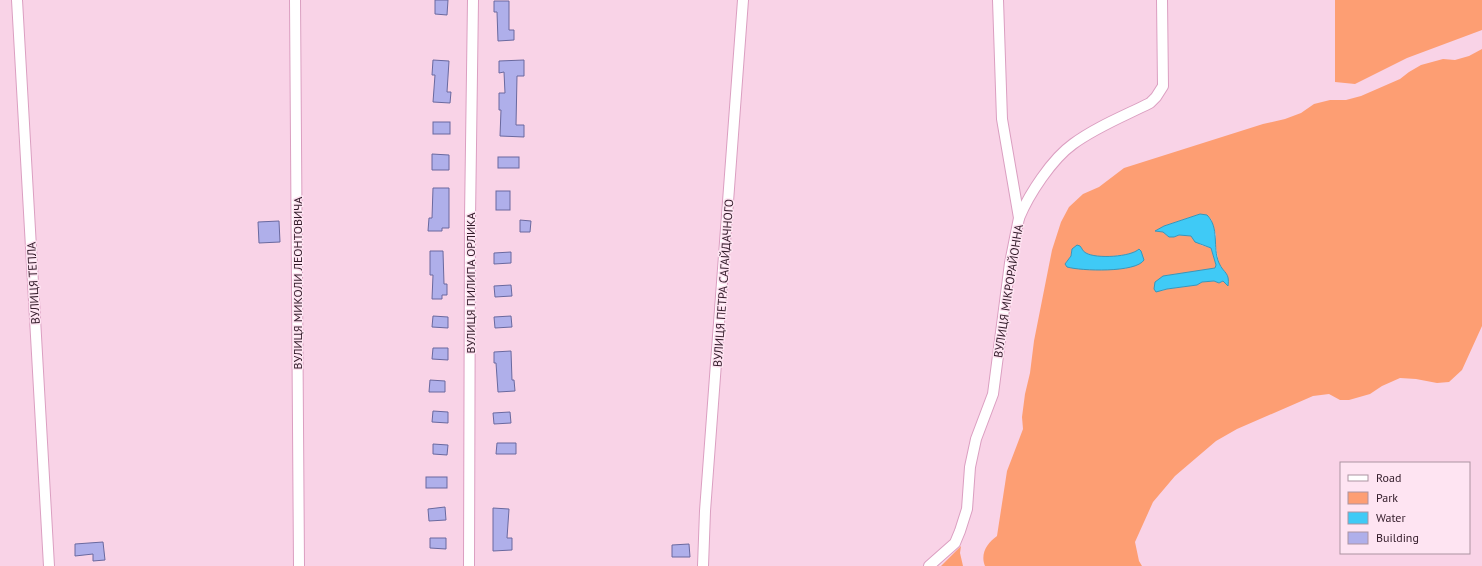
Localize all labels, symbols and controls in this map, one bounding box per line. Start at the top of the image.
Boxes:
street label: ВУЛИЦЯ МИКОЛИ ЛЕОНТОВИЧА [290,197,305,369]
street label: ВУЛИЦЯ ПЕТРА САГАЙДАЧНОГО [710,199,736,367]
street label: ВУЛИЦЯ ПИЛИПА ОРЛИКА [463,213,478,353]
street label: ВУЛИЦЯ МІКРОРАЙОННА [990,223,1026,359]
street label: ВУЛИЦЯ ТЕПЛА [23,241,43,325]
legend [1340,462,1470,554]
text: Road [1376,470,1401,485]
text: Park [1376,490,1398,505]
text: Water [1376,510,1406,525]
text: Building [1376,530,1419,545]

